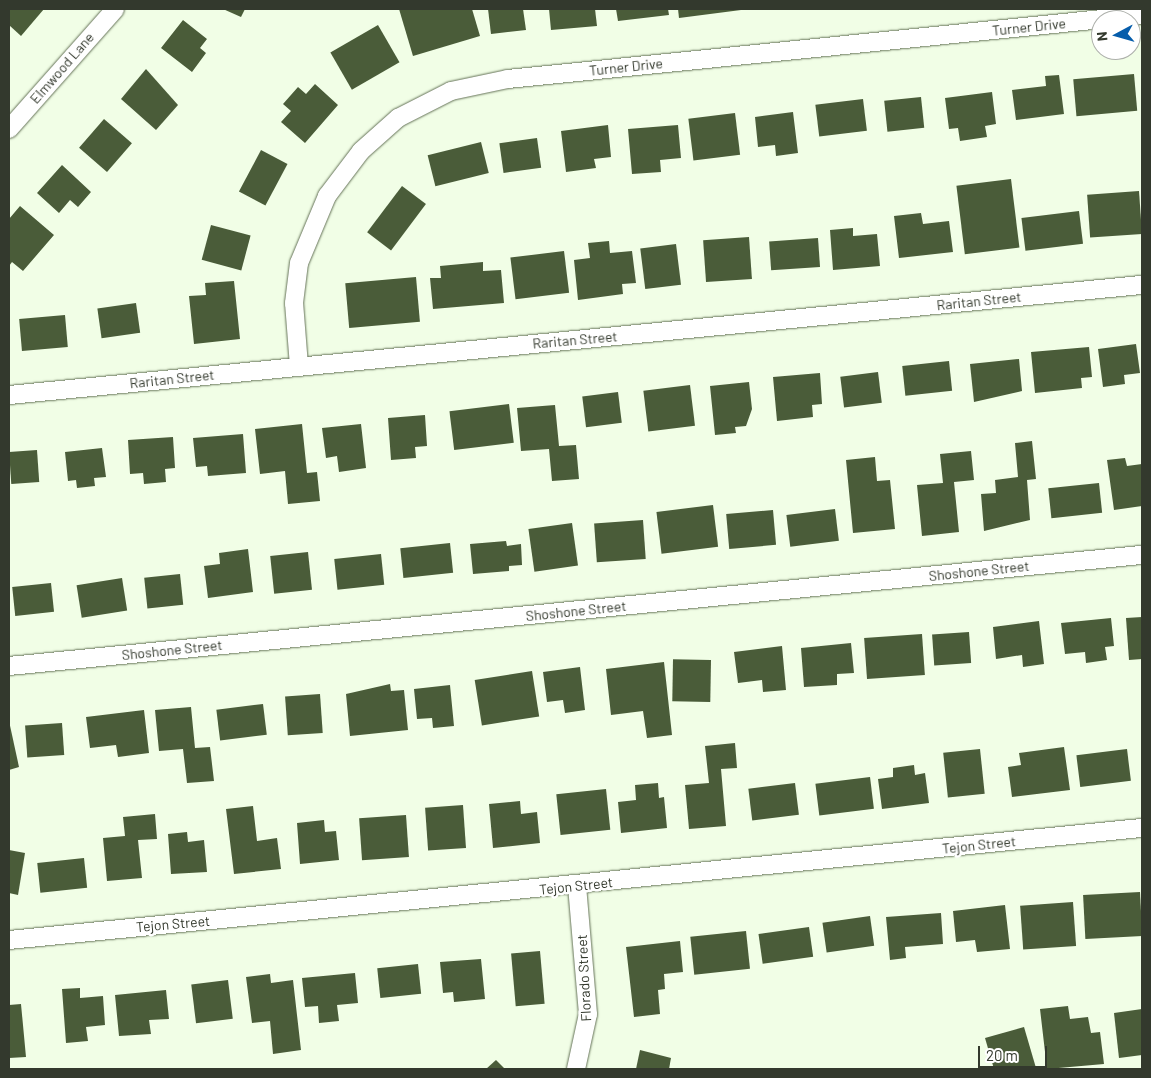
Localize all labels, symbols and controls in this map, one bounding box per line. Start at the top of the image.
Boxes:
north arrow [1091,10,1141,60]
street label: Turner Drive [991,15,1067,39]
street label: Elmwood Lane [27,29,97,107]
text: N [1093,31,1111,42]
street label: Turner Drive [588,55,664,79]
street label: Raritan Street [936,288,1022,314]
street label: Raritan Street [532,328,618,352]
street label: Raritan Street [129,366,215,392]
street label: Shoshone Street [928,557,1030,585]
street label: Shoshone Street [525,597,627,625]
street label: Shoshone Street [121,636,223,664]
street label: Tejon Street [941,833,1017,857]
street label: Tejon Street [538,874,614,898]
street label: Tejon Street [135,912,211,936]
street label: Florado Street [573,934,595,1022]
scale bar [981,1036,1050,1068]
text: 20 m [986,1046,1018,1064]

